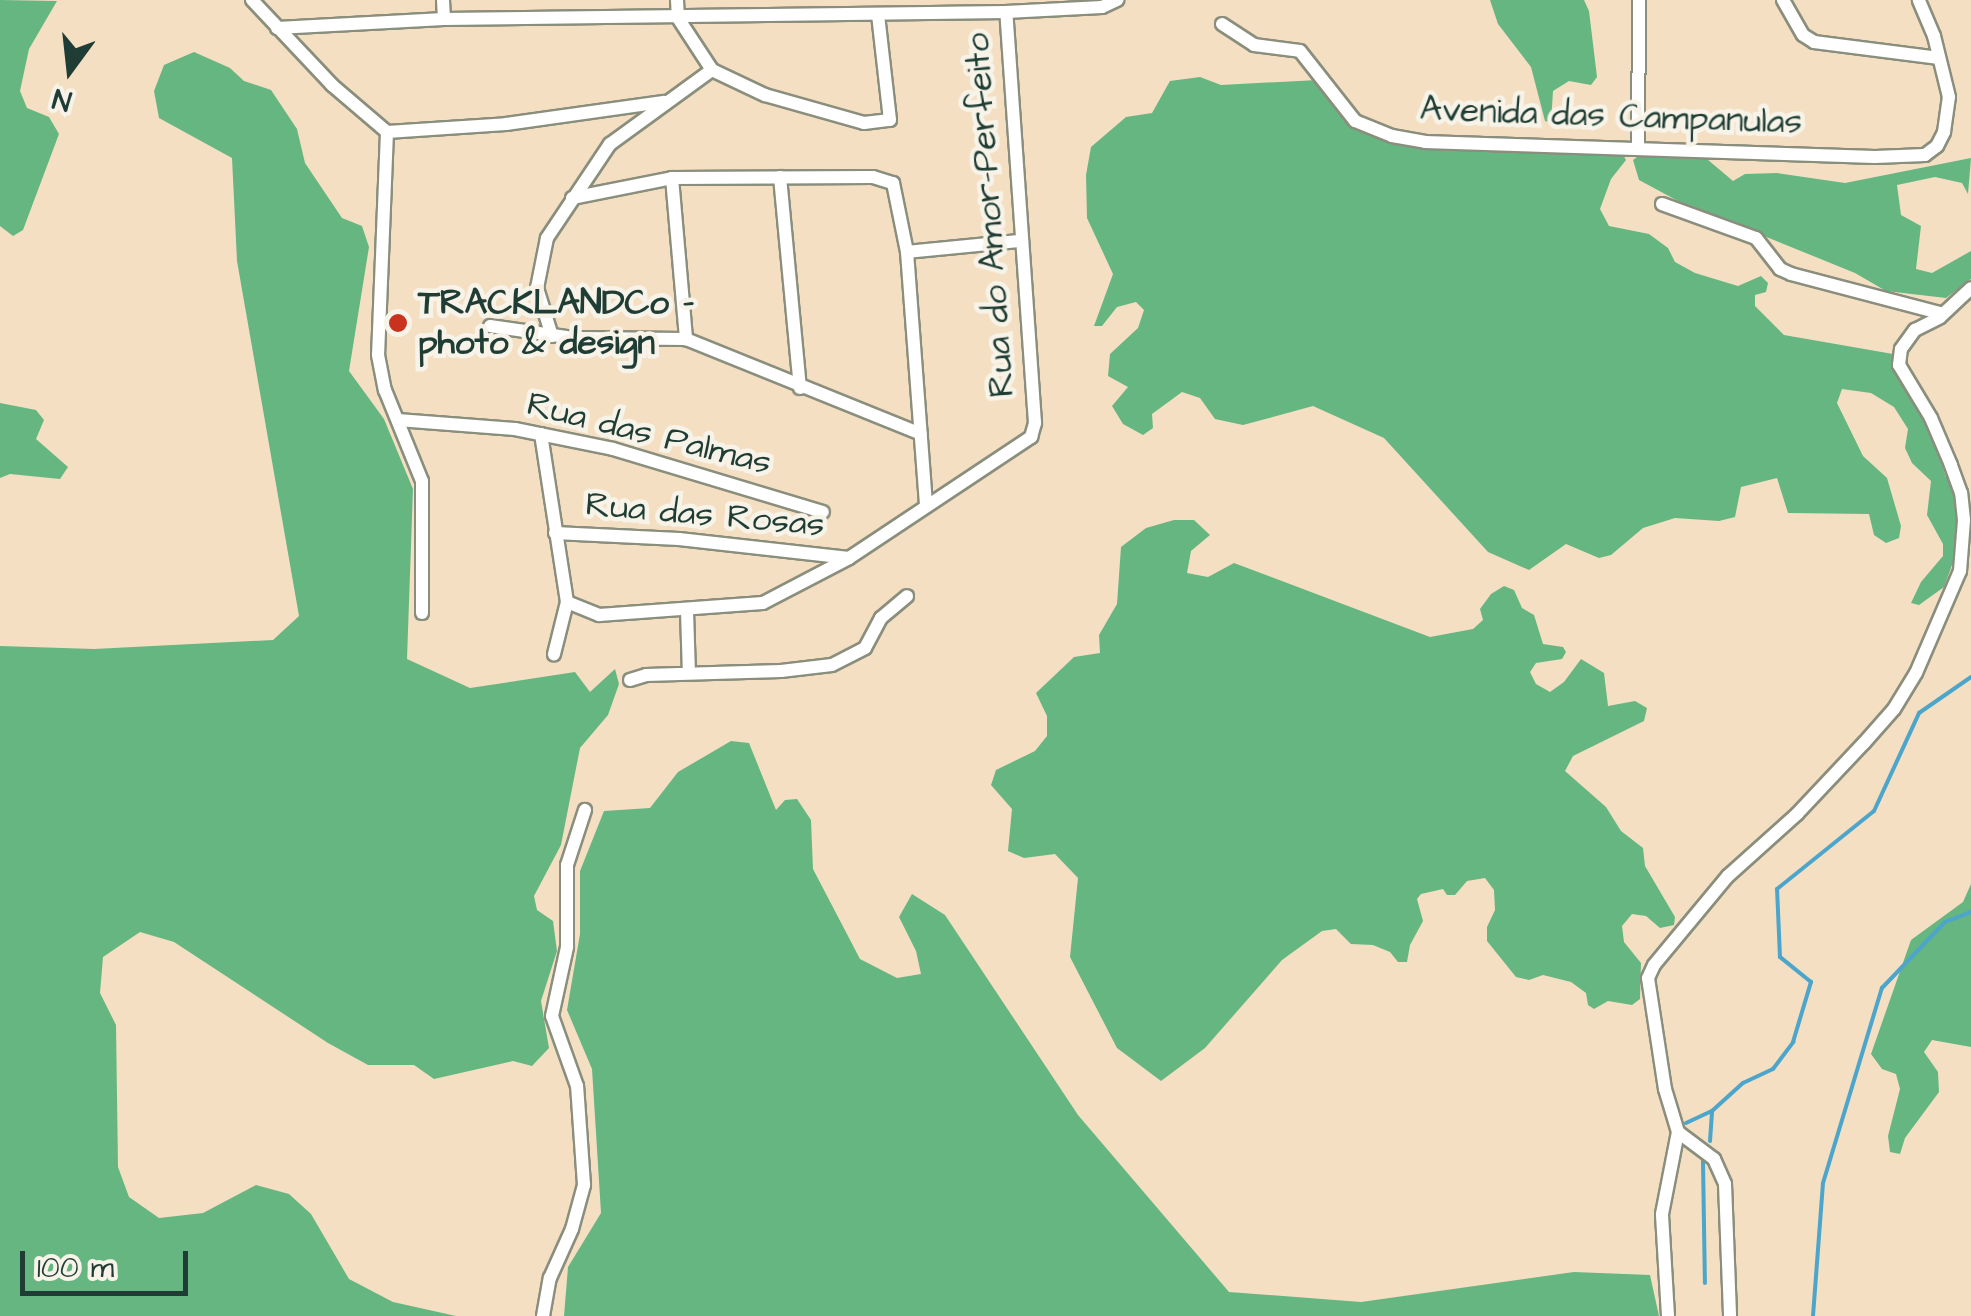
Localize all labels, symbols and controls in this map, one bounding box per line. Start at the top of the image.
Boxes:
north arrow [20,20,120,120]
street label: Rua do Amor-Perfeito [956,31,1024,399]
text: N [49,78,76,121]
street label: Avenida das Campanulas [1419,88,1803,144]
place label: TRACKLANDCo - photo & design [418,282,694,364]
marker: TRACKLANDCo - photo & design [387,312,409,334]
street label: Rua das Palmas [523,383,775,485]
street label: Rua das Rosas [584,484,826,546]
scale bar [25,1231,192,1293]
text: 100 m [37,1247,114,1289]

